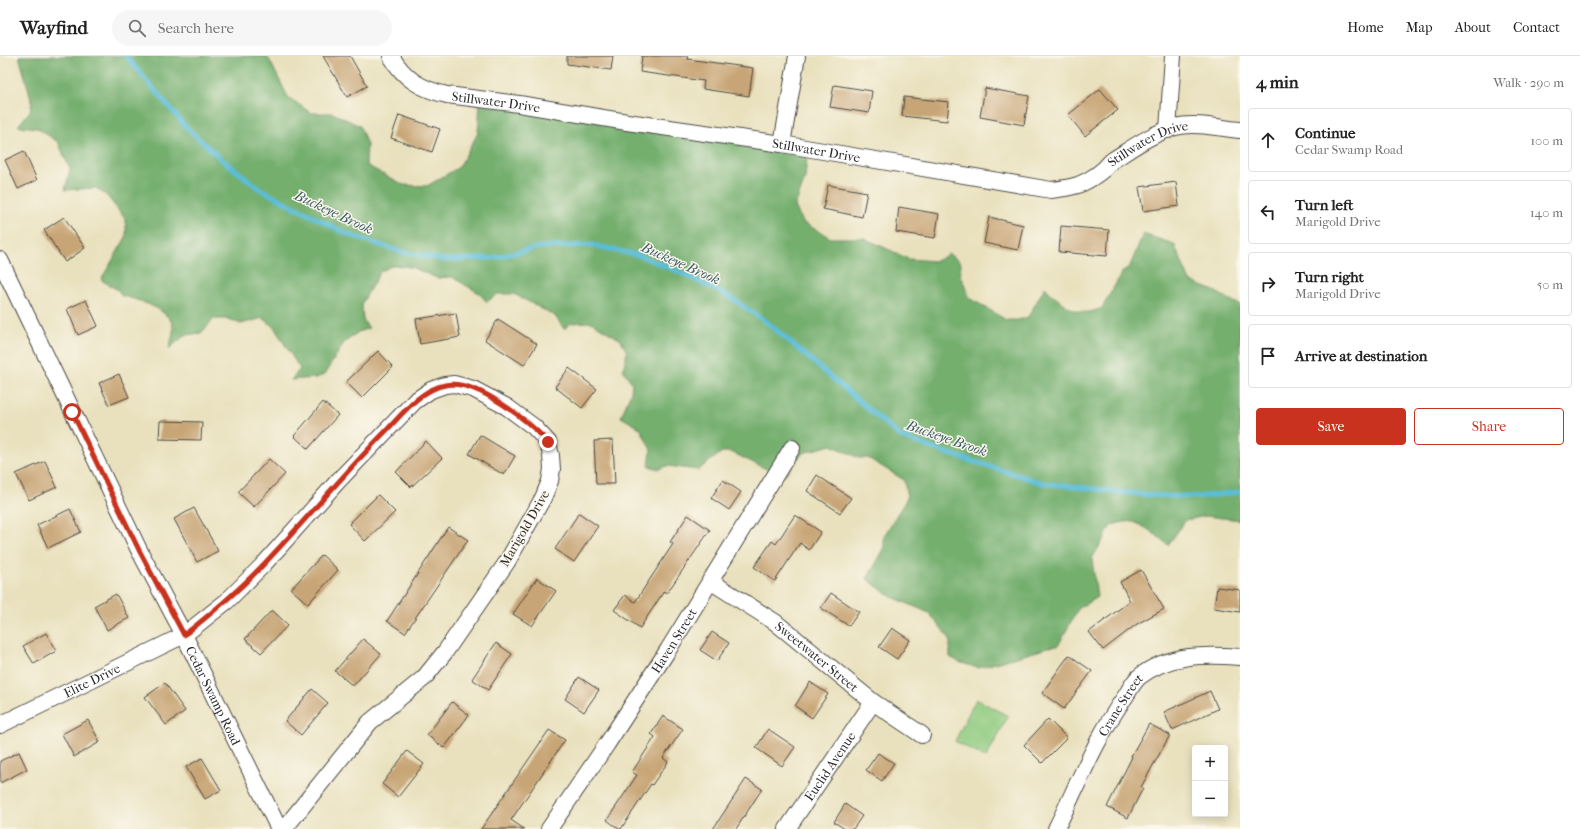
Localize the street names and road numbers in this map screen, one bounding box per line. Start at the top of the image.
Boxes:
street label: Stillwater Drive [451,89,542,115]
street label: Stillwater Drive [1104,118,1189,169]
street label: Stillwater Drive [771,136,862,165]
street label: Marigold Drive [496,487,553,569]
street label: Haven Street [648,605,700,676]
street label: Sweetwater Street [772,618,861,695]
street label: Cedar Swamp Road [183,644,244,748]
street label: Elite Drive [61,660,123,701]
street label: Crane Street [1095,670,1146,739]
street label: Euclid Avenue [801,728,859,804]

